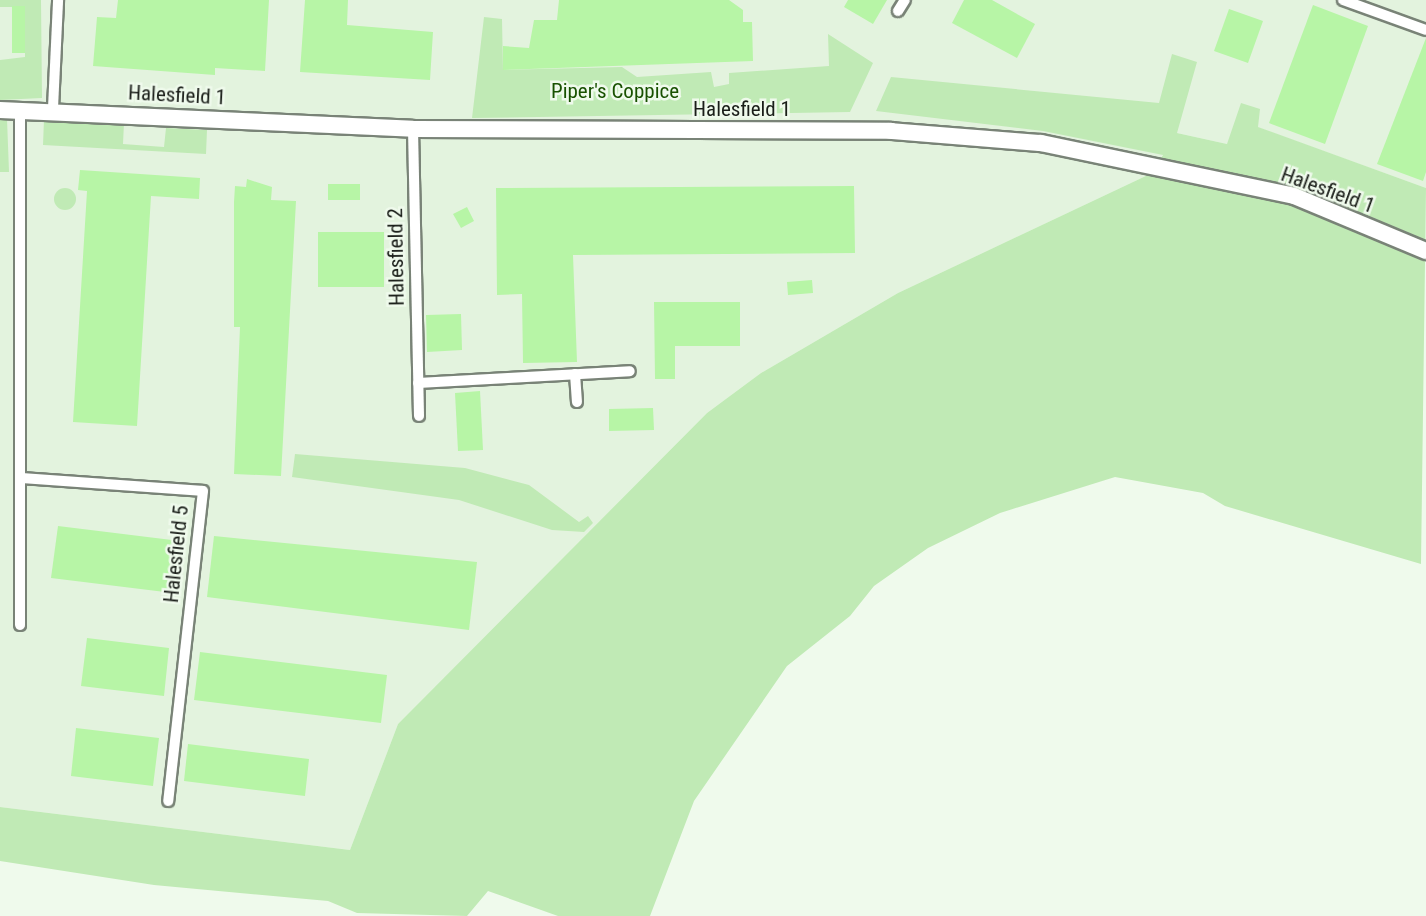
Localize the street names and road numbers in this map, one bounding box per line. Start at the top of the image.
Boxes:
street label: Halesfield 1 [127,80,227,110]
street label: Halesfield 1 [693,96,791,122]
street label: Halesfield 1 [1278,161,1378,219]
street label: Halesfield 2 [383,208,409,306]
street label: Halesfield 5 [158,504,194,604]

